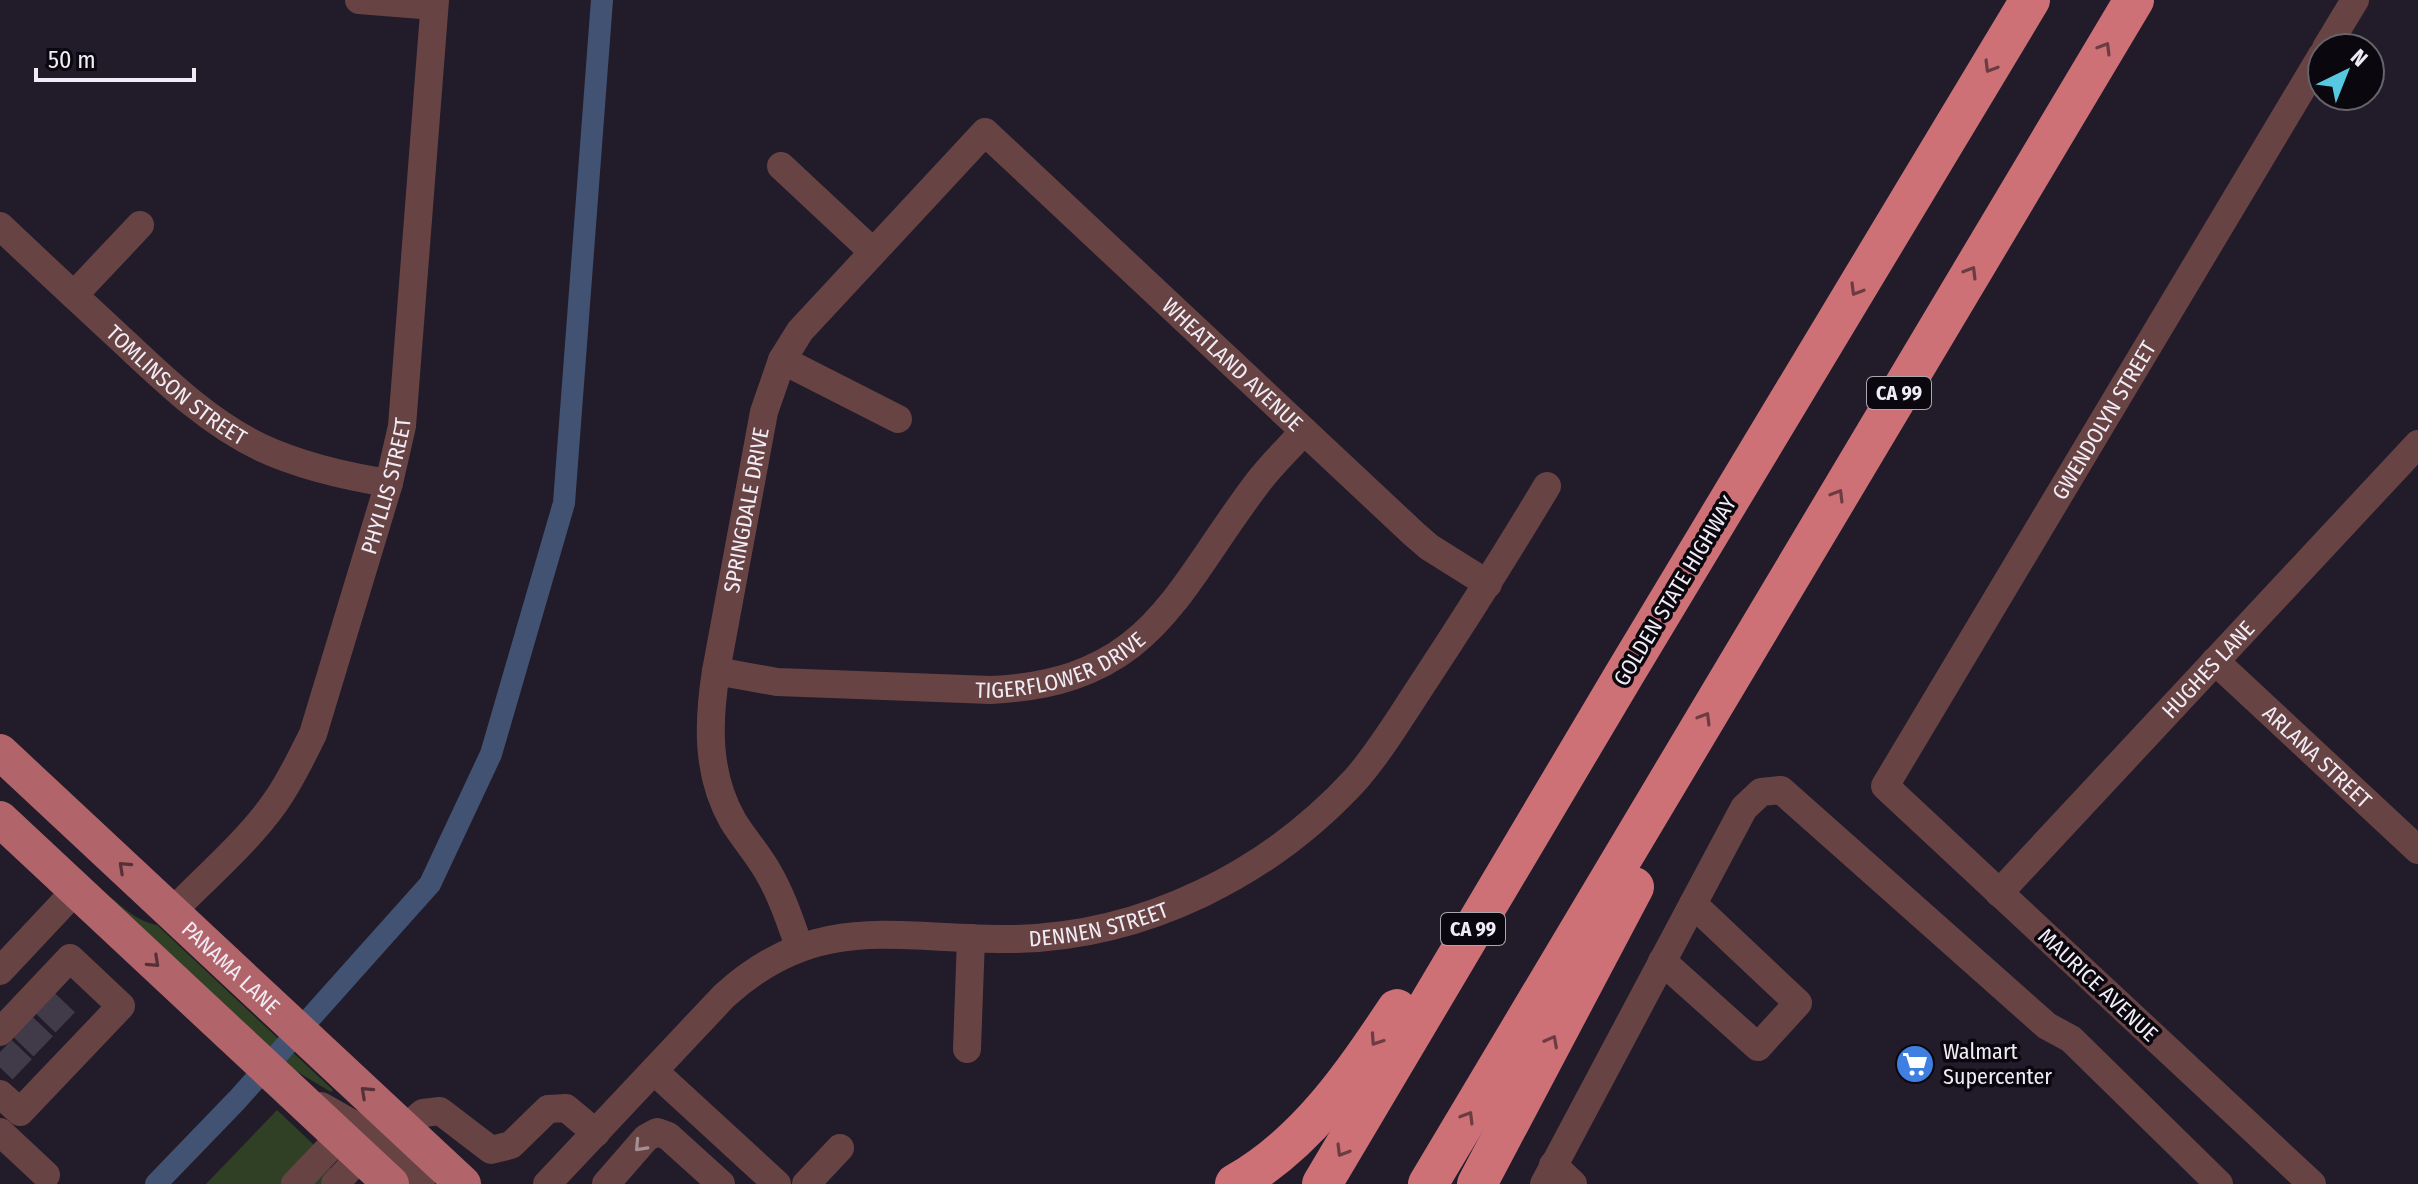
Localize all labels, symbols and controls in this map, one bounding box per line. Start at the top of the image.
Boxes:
scale bar [36,32,194,82]
north arrow [2306,32,2386,112]
one-way arrow [2095,42,2111,57]
text: N [2345,43,2373,72]
text: 50 m [48,46,96,74]
one-way arrow [1984,58,2000,73]
one-way arrow [1962,266,1977,281]
one-way arrow [1850,281,1865,296]
street label: WHEATLAND AVENUE [1157,292,1309,437]
street label: TOMLINSON STREET [101,319,252,451]
street label: GWENDOLYN STREET [2046,335,2162,504]
road number: CA 99 [1867,377,1931,409]
street label: PHYLLIS STREET [355,416,416,557]
street label: SPRINGDALE DRIVE [717,425,774,595]
one-way arrow [1828,489,1844,504]
street label: GOLDEN STATE HIGHWAY [1608,491,1742,691]
street label: HUGHES LANE [2156,615,2260,724]
street label: TIGERFLOWER DRIVE [975,626,1151,704]
street label: ARLANA STREET [2258,699,2378,814]
one-way arrow [1695,712,1711,727]
one-way arrow [119,862,133,877]
street label: DENNEN STREET [1028,895,1173,952]
road number: CA 99 [1441,913,1505,945]
street label: PANAMA LANE [176,915,286,1020]
street label: MAURICE AVENUE [2033,923,2163,1047]
one-way arrow [144,952,159,966]
one-way arrow [1371,1032,1386,1046]
one-way arrow [1543,1034,1558,1049]
place label: Walmart Supercenter [1943,1038,2052,1090]
supermarket icon: Walmart Supercenter [1894,1043,1936,1085]
one-way arrow [360,1088,375,1102]
one-way arrow [1458,1111,1473,1126]
one-way arrow [634,1137,649,1151]
one-way arrow [1336,1142,1352,1157]

